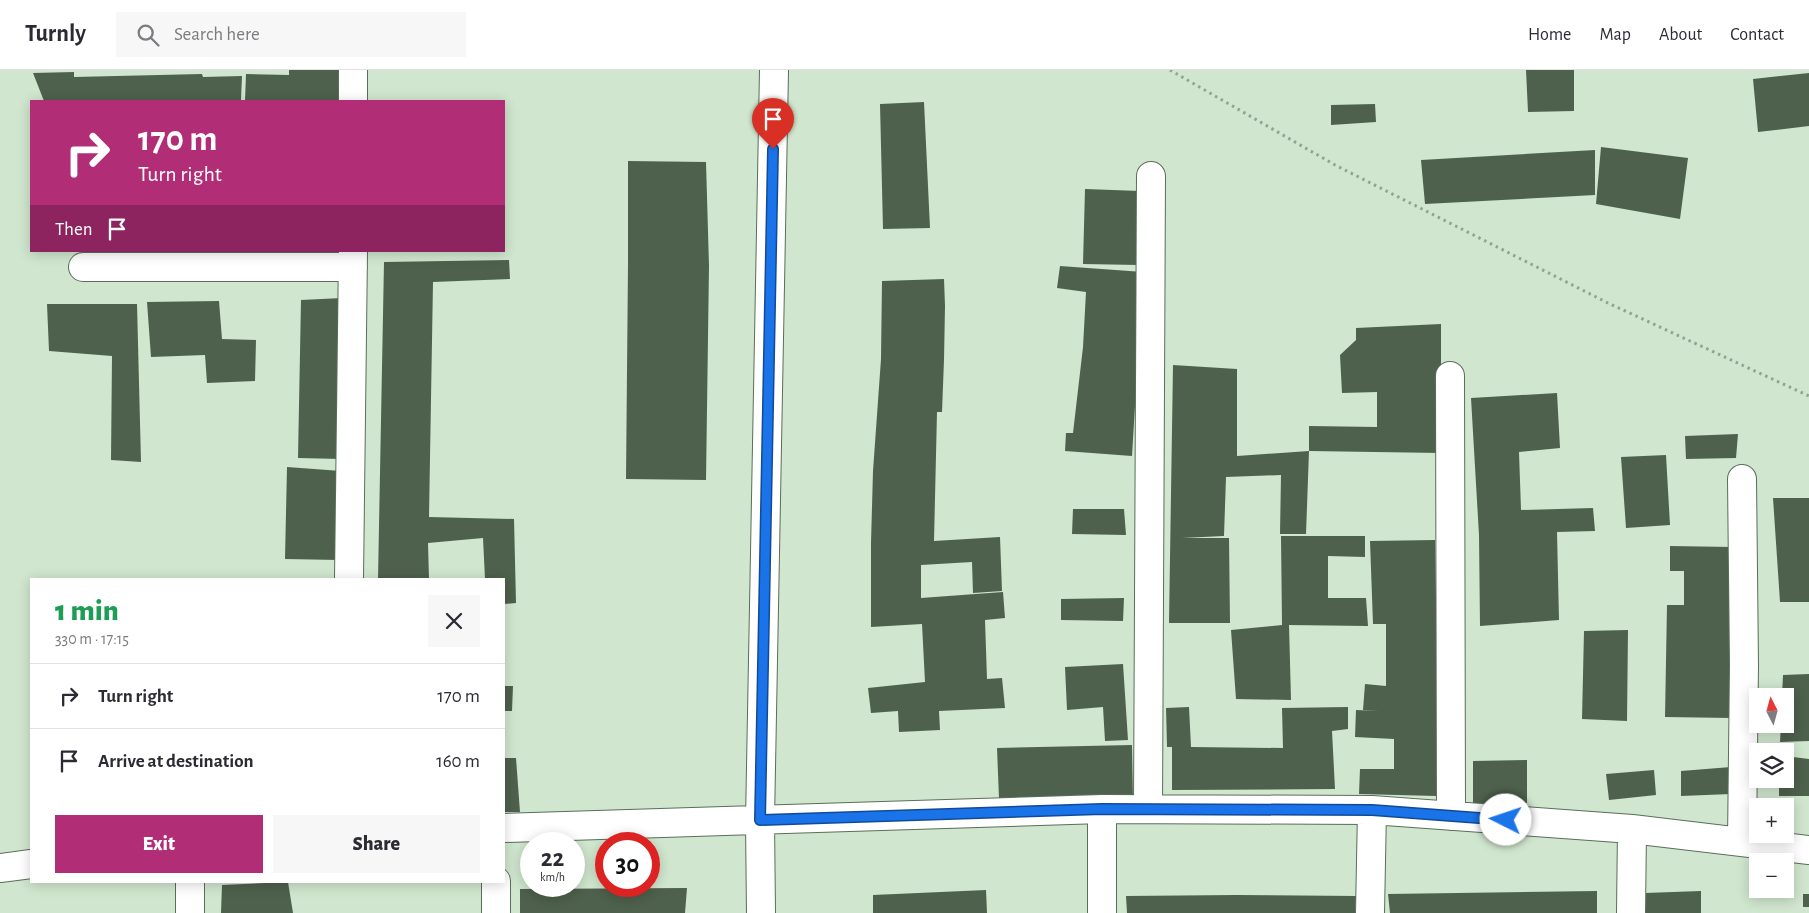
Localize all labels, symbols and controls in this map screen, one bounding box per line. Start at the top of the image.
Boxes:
search box [116,12,466,57]
icon: search [134,21,162,49]
text: Turnly [25,22,86,46]
text: Search here [174,25,260,44]
text: Home [1528,26,1571,44]
text: Map [1599,26,1631,44]
text: About [1659,26,1702,44]
text: Contact [1730,26,1784,44]
pin [752,98,794,149]
icon: arrive [759,105,787,133]
icon: right [55,120,120,185]
text: 170 m [138,122,218,157]
text: Turn right [138,163,222,185]
icon: arrive [103,215,131,243]
text: Then [55,220,93,239]
button: close [428,595,480,647]
text: 1 min [55,596,119,626]
text: 330 m · 17:15 [55,631,129,647]
icon: right [55,682,83,710]
text: Turn right [98,687,173,706]
text: 170 m [437,687,480,706]
north arrow [1749,688,1794,732]
map controls [1749,688,1794,898]
button: layers [1749,743,1794,788]
icon: arrive [55,747,83,775]
text: Arrive at destination [98,752,254,771]
text: 160 m [436,752,480,771]
position arrow [1479,793,1531,845]
button: + [1749,798,1794,843]
button: Exit [55,815,263,873]
button: Share [273,815,480,873]
speed limit sign: 30 [595,832,660,897]
text: 22 [541,846,564,871]
button: − [1749,853,1794,898]
text: km/h [540,871,565,883]

